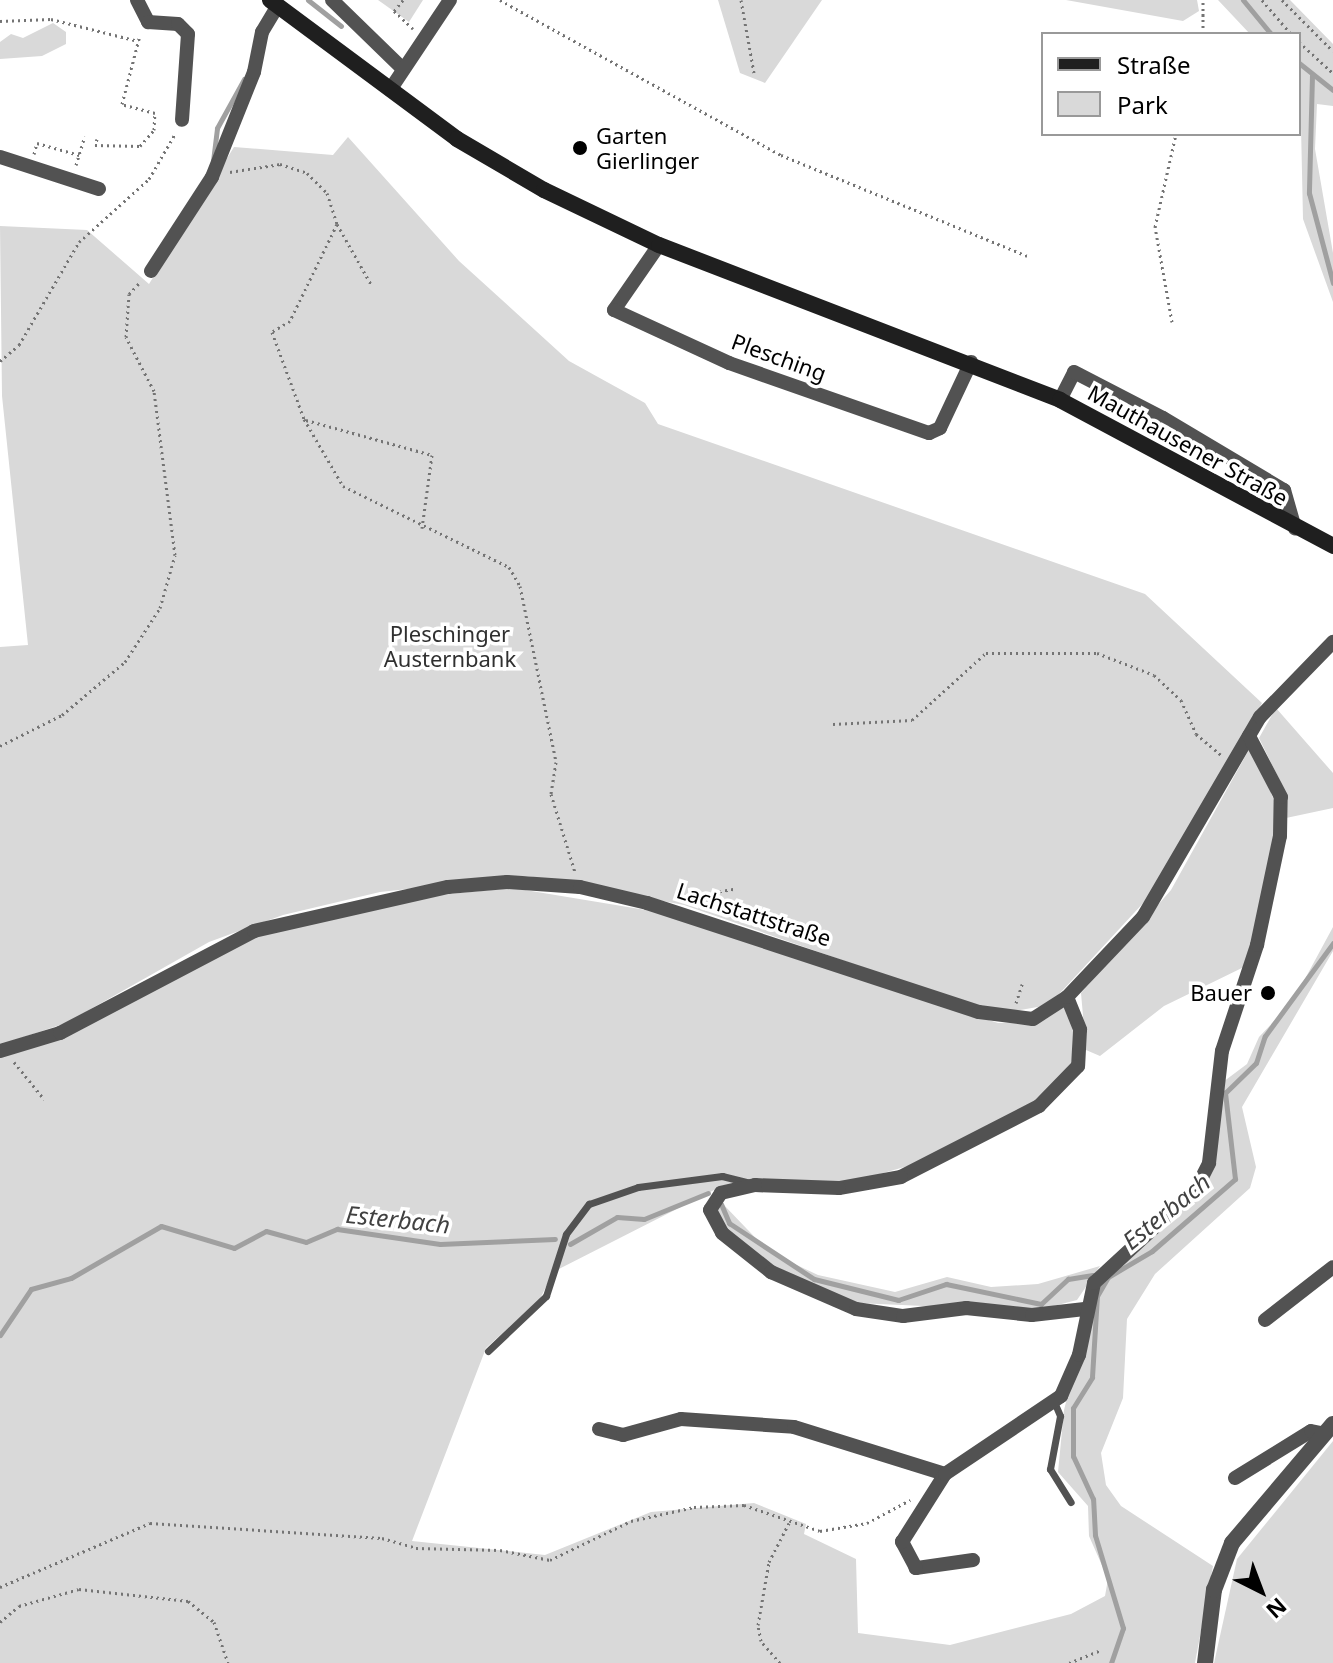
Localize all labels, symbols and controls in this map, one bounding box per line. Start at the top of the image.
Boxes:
legend [1041,32,1301,136]
text: Straße [1117,48,1190,81]
text: Park [1117,88,1168,121]
place label: Garten Gierlinger [596,122,699,174]
marker: Garten Gierlinger [571,139,589,157]
street label: Plesching [728,328,830,386]
street label: Mauthausener Straße [1083,379,1293,511]
park label: Pleschinger Austernbank [384,620,516,672]
street label: Lachstattstraße [674,877,834,951]
place label: Bauer [1190,980,1252,1006]
marker: Bauer [1259,984,1277,1002]
water label: Esterbach [1116,1167,1216,1255]
water label: Esterbach [345,1199,451,1239]
north arrow [1221,1551,1301,1631]
text: N [1260,1592,1294,1626]

